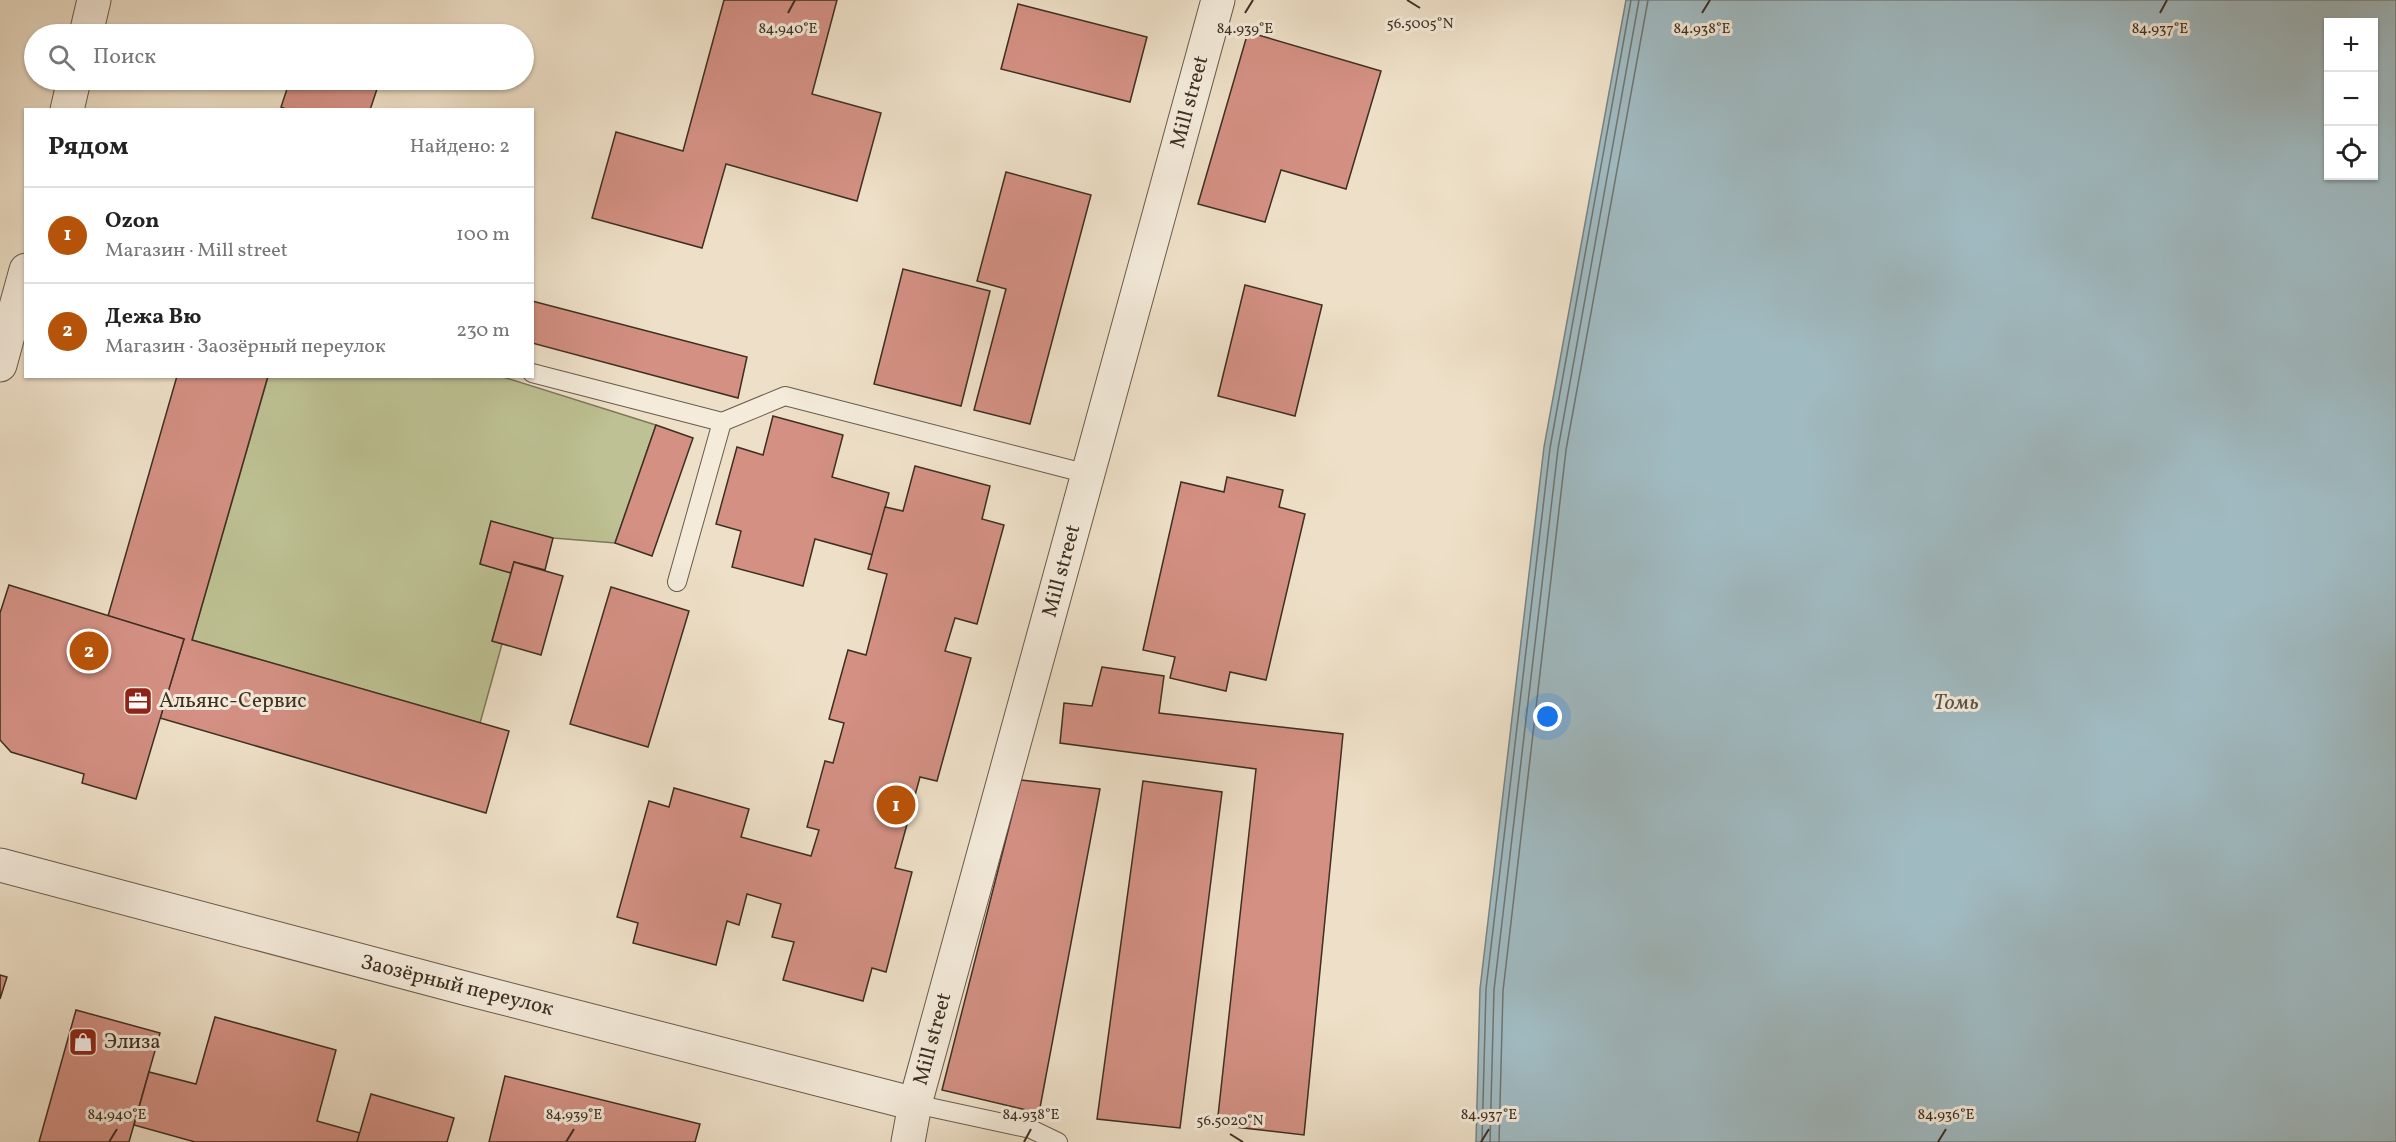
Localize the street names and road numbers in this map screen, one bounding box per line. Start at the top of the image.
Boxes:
street label: Mill street [1164,52,1216,152]
street label: Mill street [1036,521,1088,621]
street label: Заозёрный переулок [358,948,556,1024]
street label: Mill street [907,989,959,1089]

